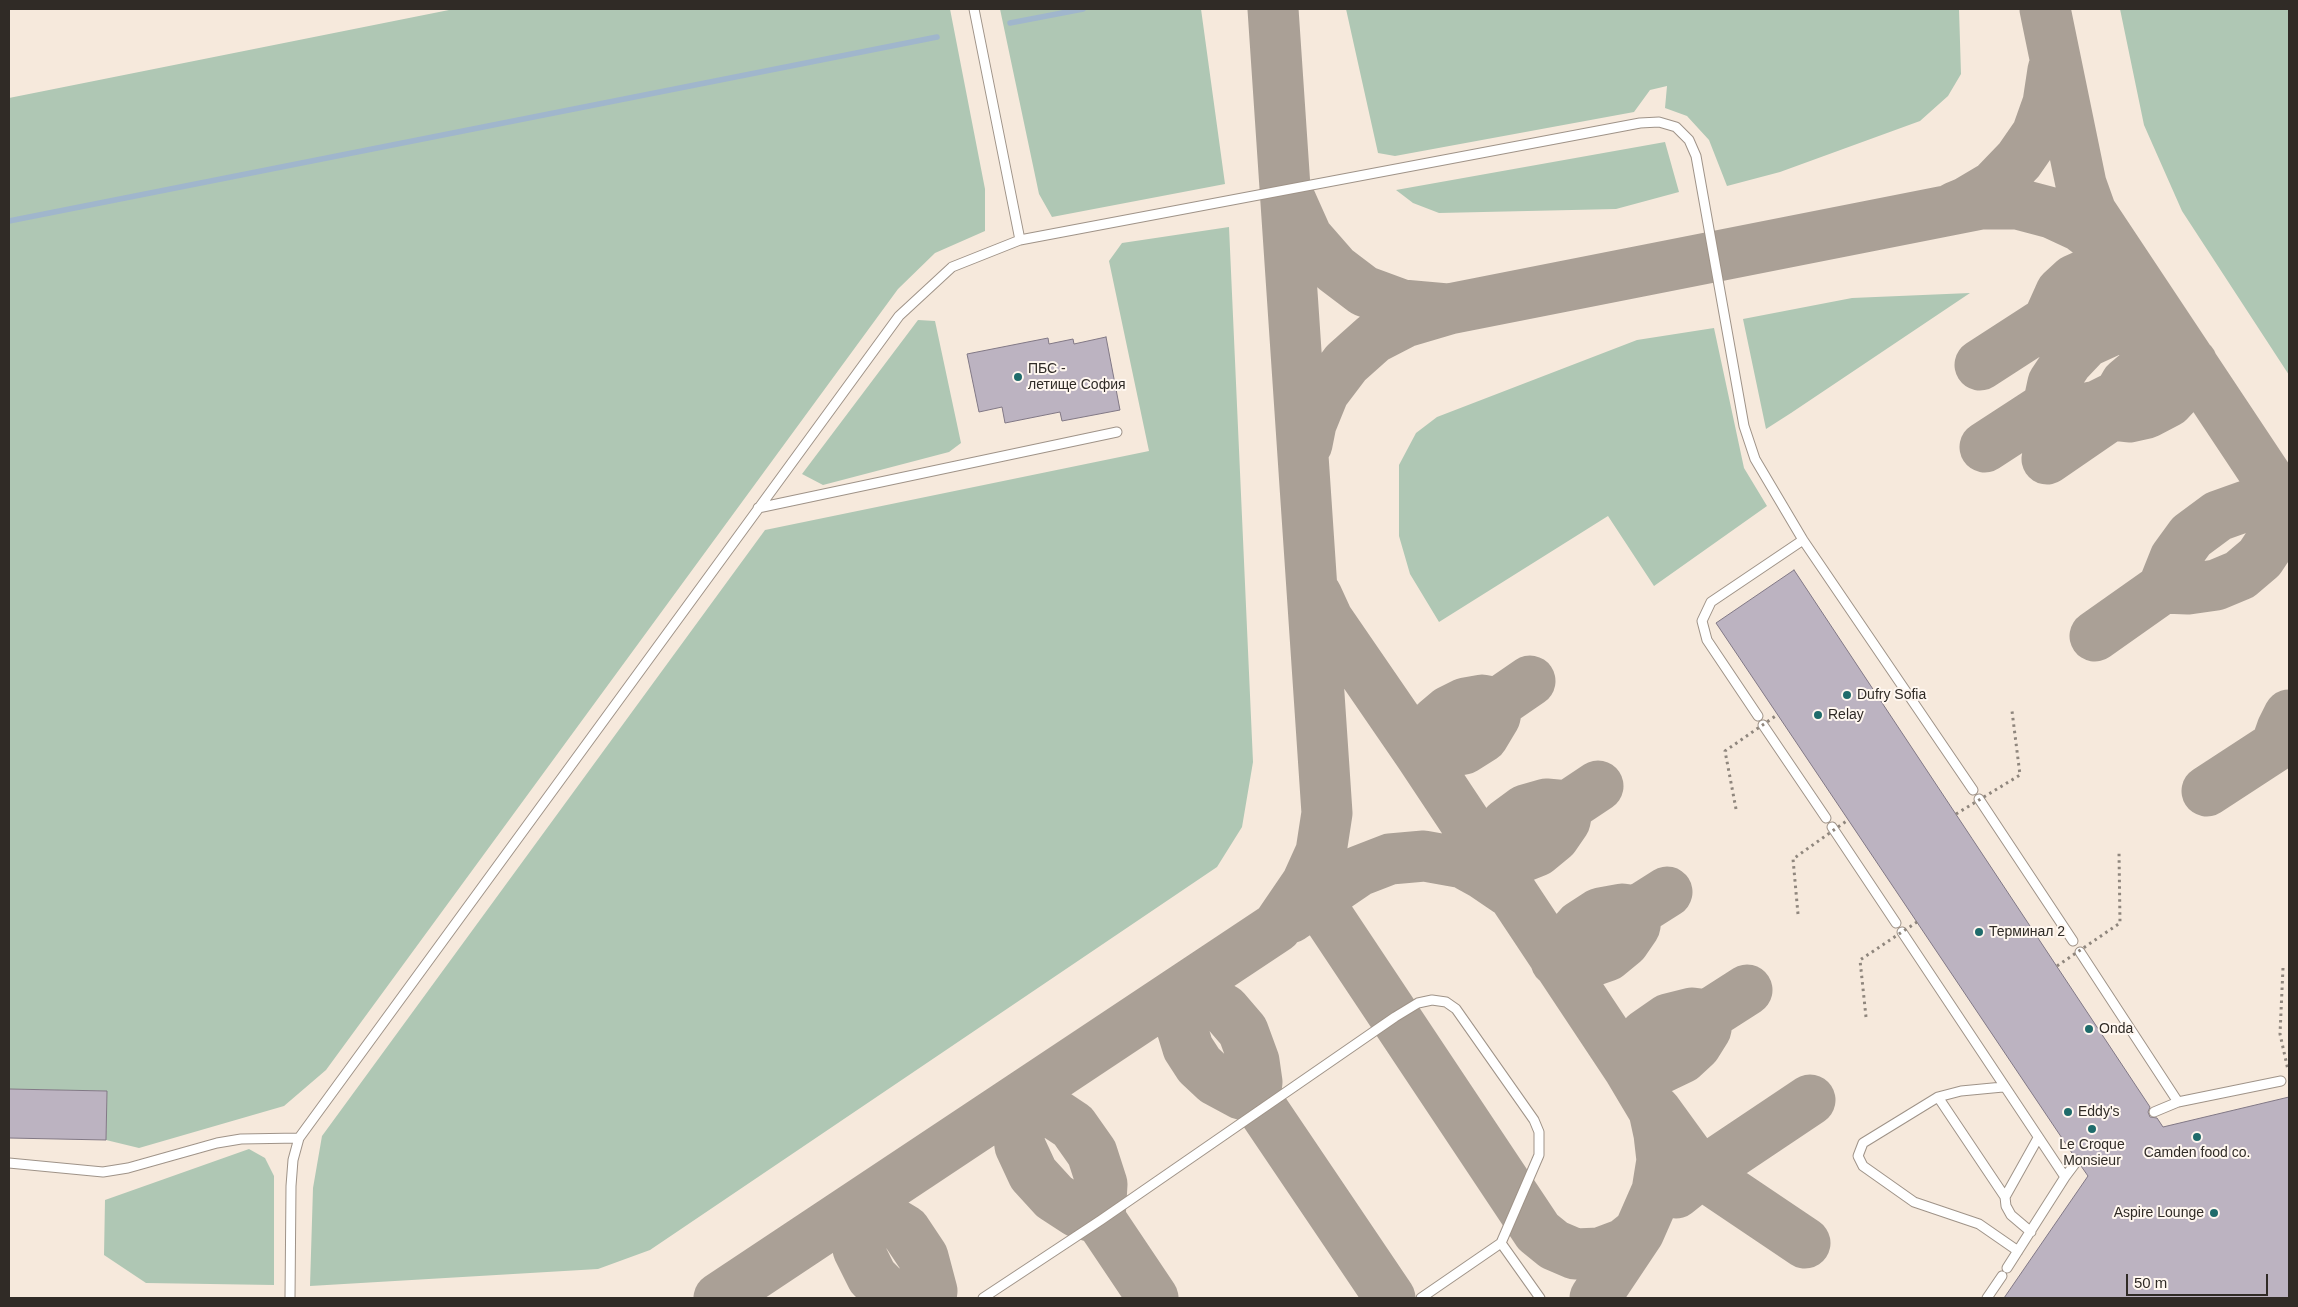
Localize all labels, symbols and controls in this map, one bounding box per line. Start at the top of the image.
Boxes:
place label: ПБС - летище София [1028,361,1126,394]
marker: ПБС - летище София [1012,371,1024,383]
place label: Dufry Sofia [1857,687,1926,703]
marker: Dufry Sofia [1841,689,1853,701]
place label: Relay [1828,707,1864,723]
marker: Relay [1812,709,1824,721]
place label: Терминал 2 [1989,924,2065,940]
marker: Терминал 2 [1973,926,1985,938]
place label: Onda [2099,1021,2133,1037]
marker: Onda [2083,1023,2095,1035]
place label: Eddy's [2078,1104,2120,1120]
marker: Eddy's [2062,1106,2074,1118]
marker: Le Croque Monsieur [2086,1123,2098,1135]
marker: Camden food co. [2191,1131,2203,1143]
place label: Le Croque Monsieur [2059,1137,2125,1170]
place label: Camden food co. [2144,1145,2250,1161]
place label: Aspire Lounge [2114,1205,2204,1221]
marker: Aspire Lounge [2208,1207,2220,1219]
scale bar [2128,1264,2270,1296]
text: 50 m [2134,1274,2167,1291]

